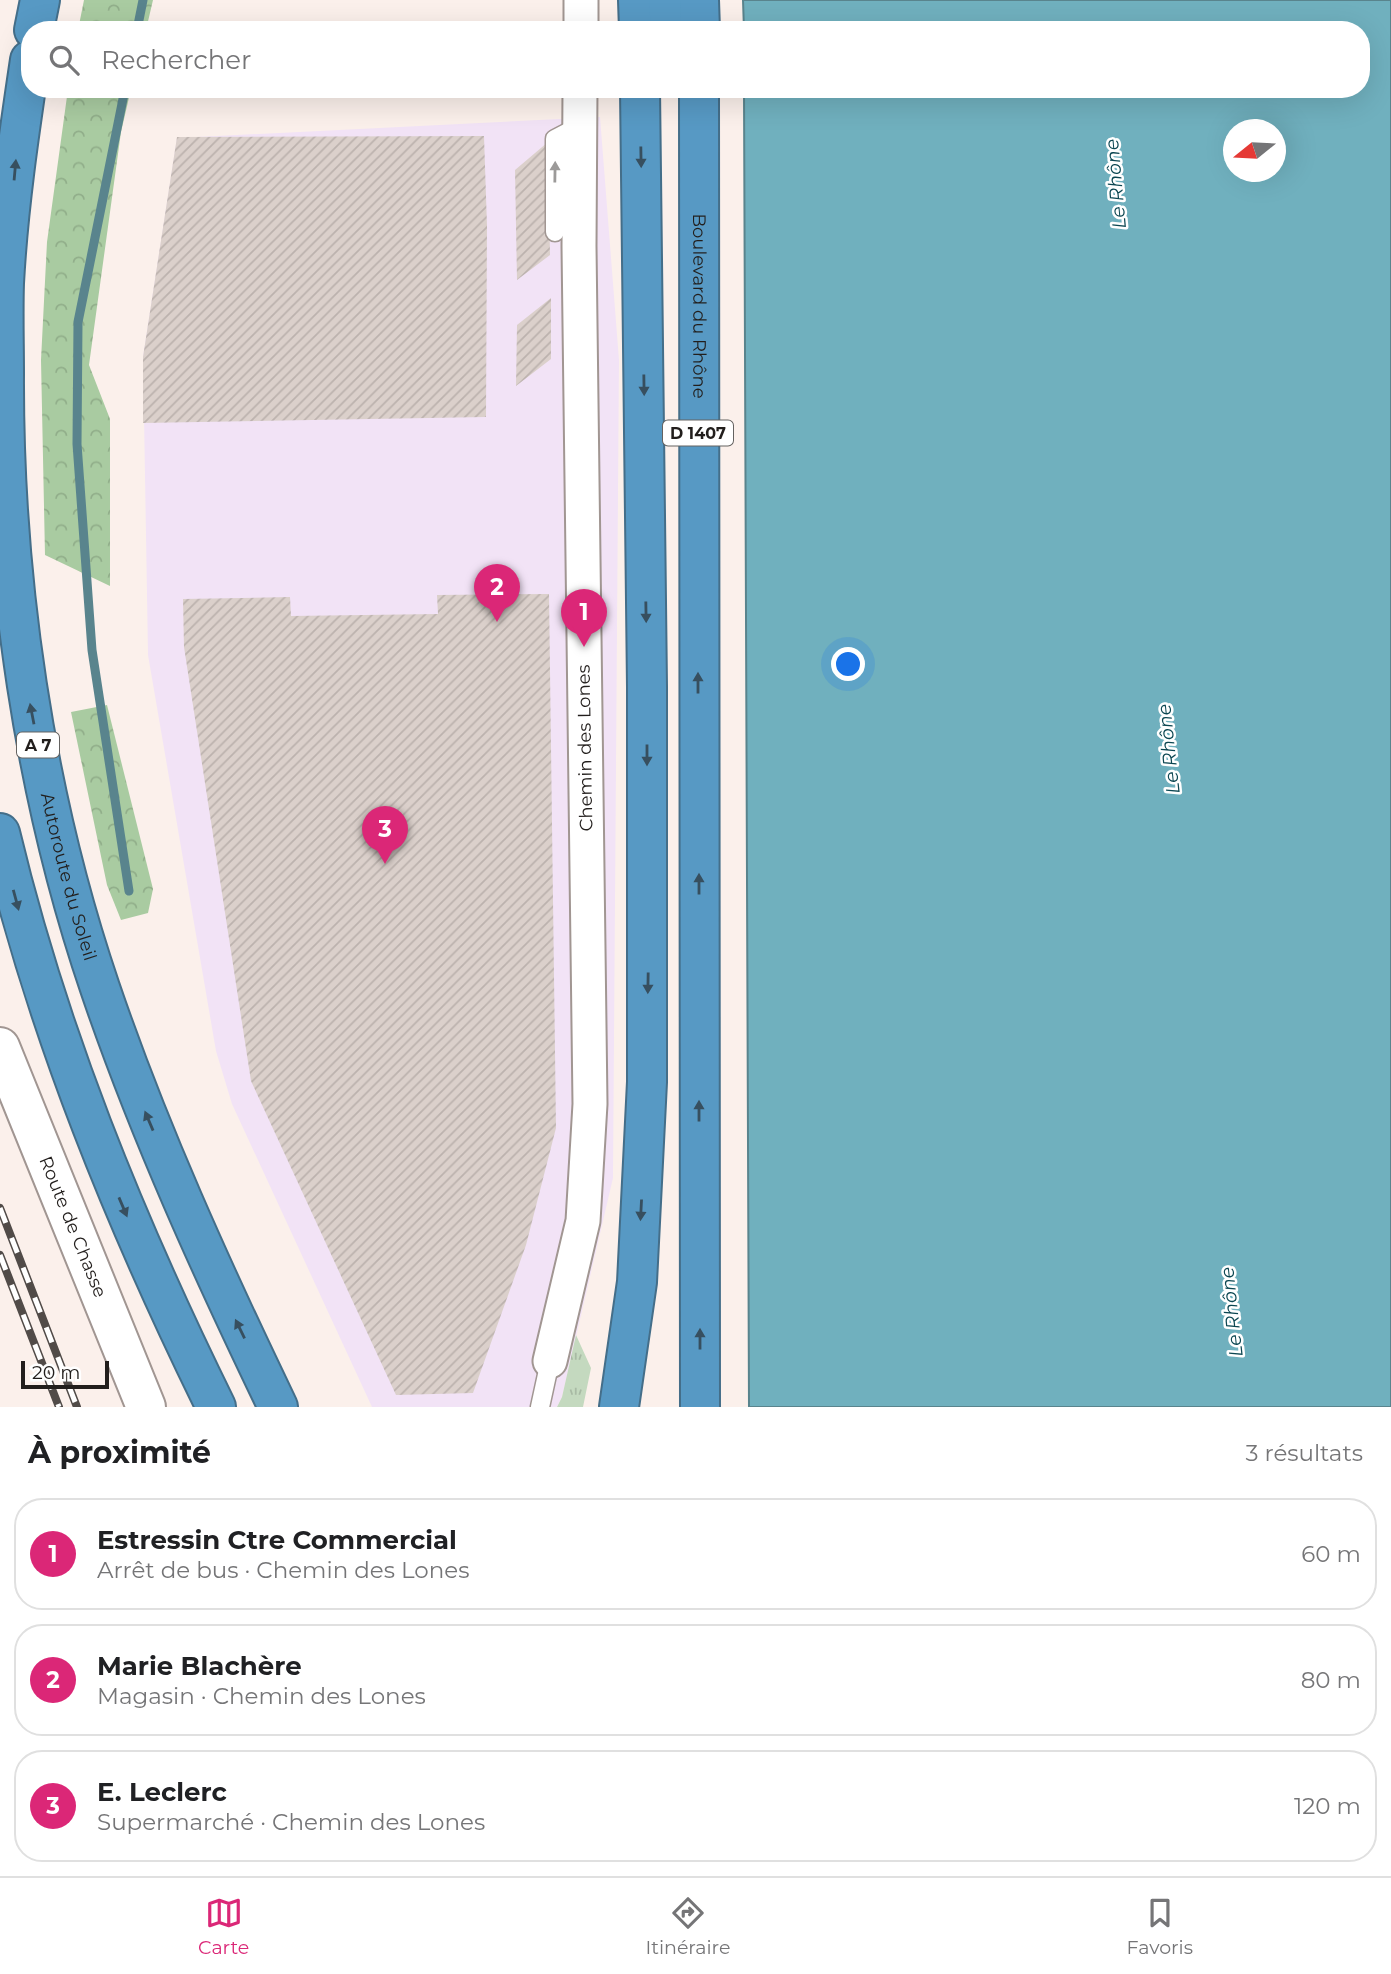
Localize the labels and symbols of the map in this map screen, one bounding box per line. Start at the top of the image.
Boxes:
north arrow [1223,119,1286,182]
water label: Le Rhône [1100,138,1131,230]
one-way arrow [635,147,647,169]
one-way arrow [10,159,21,181]
one-way arrow [549,160,561,182]
street label: Boulevard du Rhône [688,213,710,399]
one-way arrow [638,374,649,396]
road number: D 1407 [663,420,733,446]
pin: 2 [474,564,520,622]
pin: 1 [561,589,607,647]
one-way arrow [640,602,652,624]
your location [831,647,865,681]
street label: Chemin des Lones [573,664,597,832]
one-way arrow [692,672,704,694]
one-way arrow [27,703,38,725]
water label: Le Rhône [1152,703,1185,795]
road number: A 7 [17,732,59,758]
one-way arrow [641,744,653,766]
street label: Autoroute du Soleil [36,791,101,963]
pin: 3 [362,806,408,864]
one-way arrow [693,873,705,895]
one-way arrow [11,889,22,911]
one-way arrow [642,972,654,994]
one-way arrow [693,1100,705,1122]
one-way arrow [143,1111,155,1131]
street label: Route de Chasse [34,1153,111,1301]
one-way arrow [118,1197,129,1218]
one-way arrow [635,1199,646,1221]
water label: Le Rhône [1215,1266,1248,1358]
one-way arrow [234,1319,246,1339]
one-way arrow [694,1328,706,1350]
scale bar [21,1358,108,1390]

